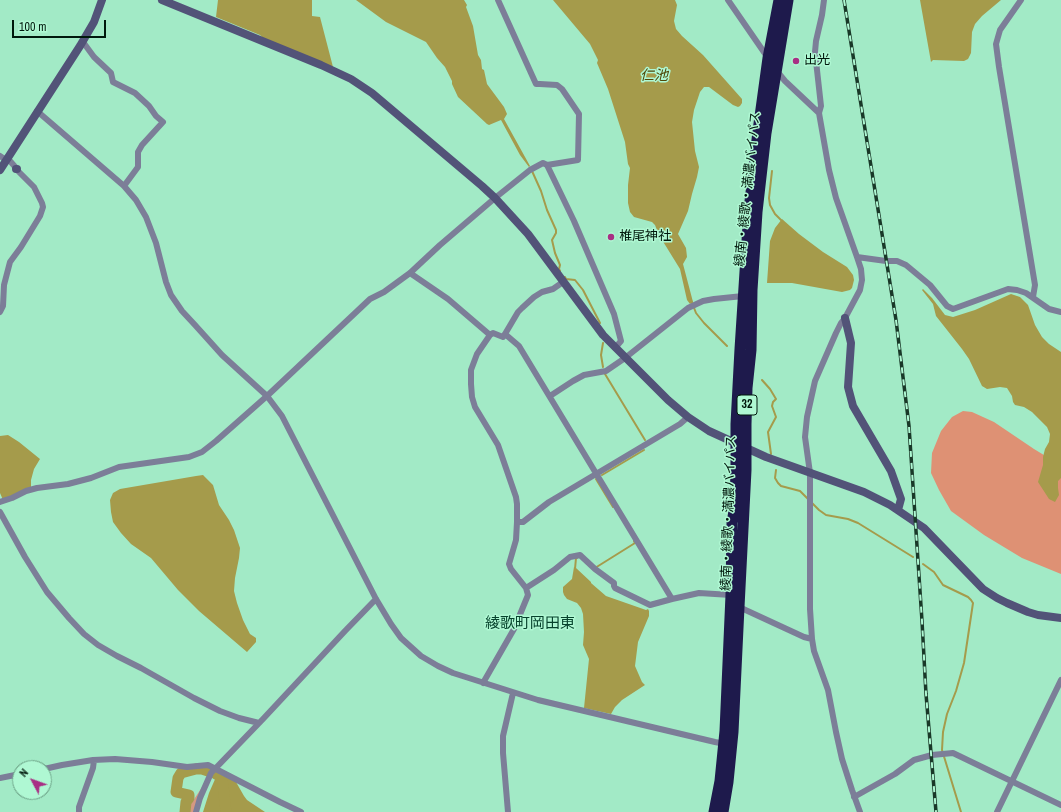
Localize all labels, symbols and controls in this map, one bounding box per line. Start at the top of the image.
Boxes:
scale bar [14,12,108,38]
text: 100 m [19,19,46,35]
place label: 出光 [804,53,830,69]
marker: 出光 [791,56,801,66]
water label: 仁池 [640,68,668,84]
street label: 綾南・綾歌・満濃バイパス [732,111,764,267]
place label: 椎尾神社 [619,229,671,245]
marker: 椎尾神社 [606,232,616,242]
road number: 32 [737,395,757,415]
street label: 綾南・綾歌・満濃バイパス [718,435,740,591]
district label: 綾歌町岡田東 [485,615,575,633]
north arrow [12,760,52,800]
text: N [16,766,31,780]

